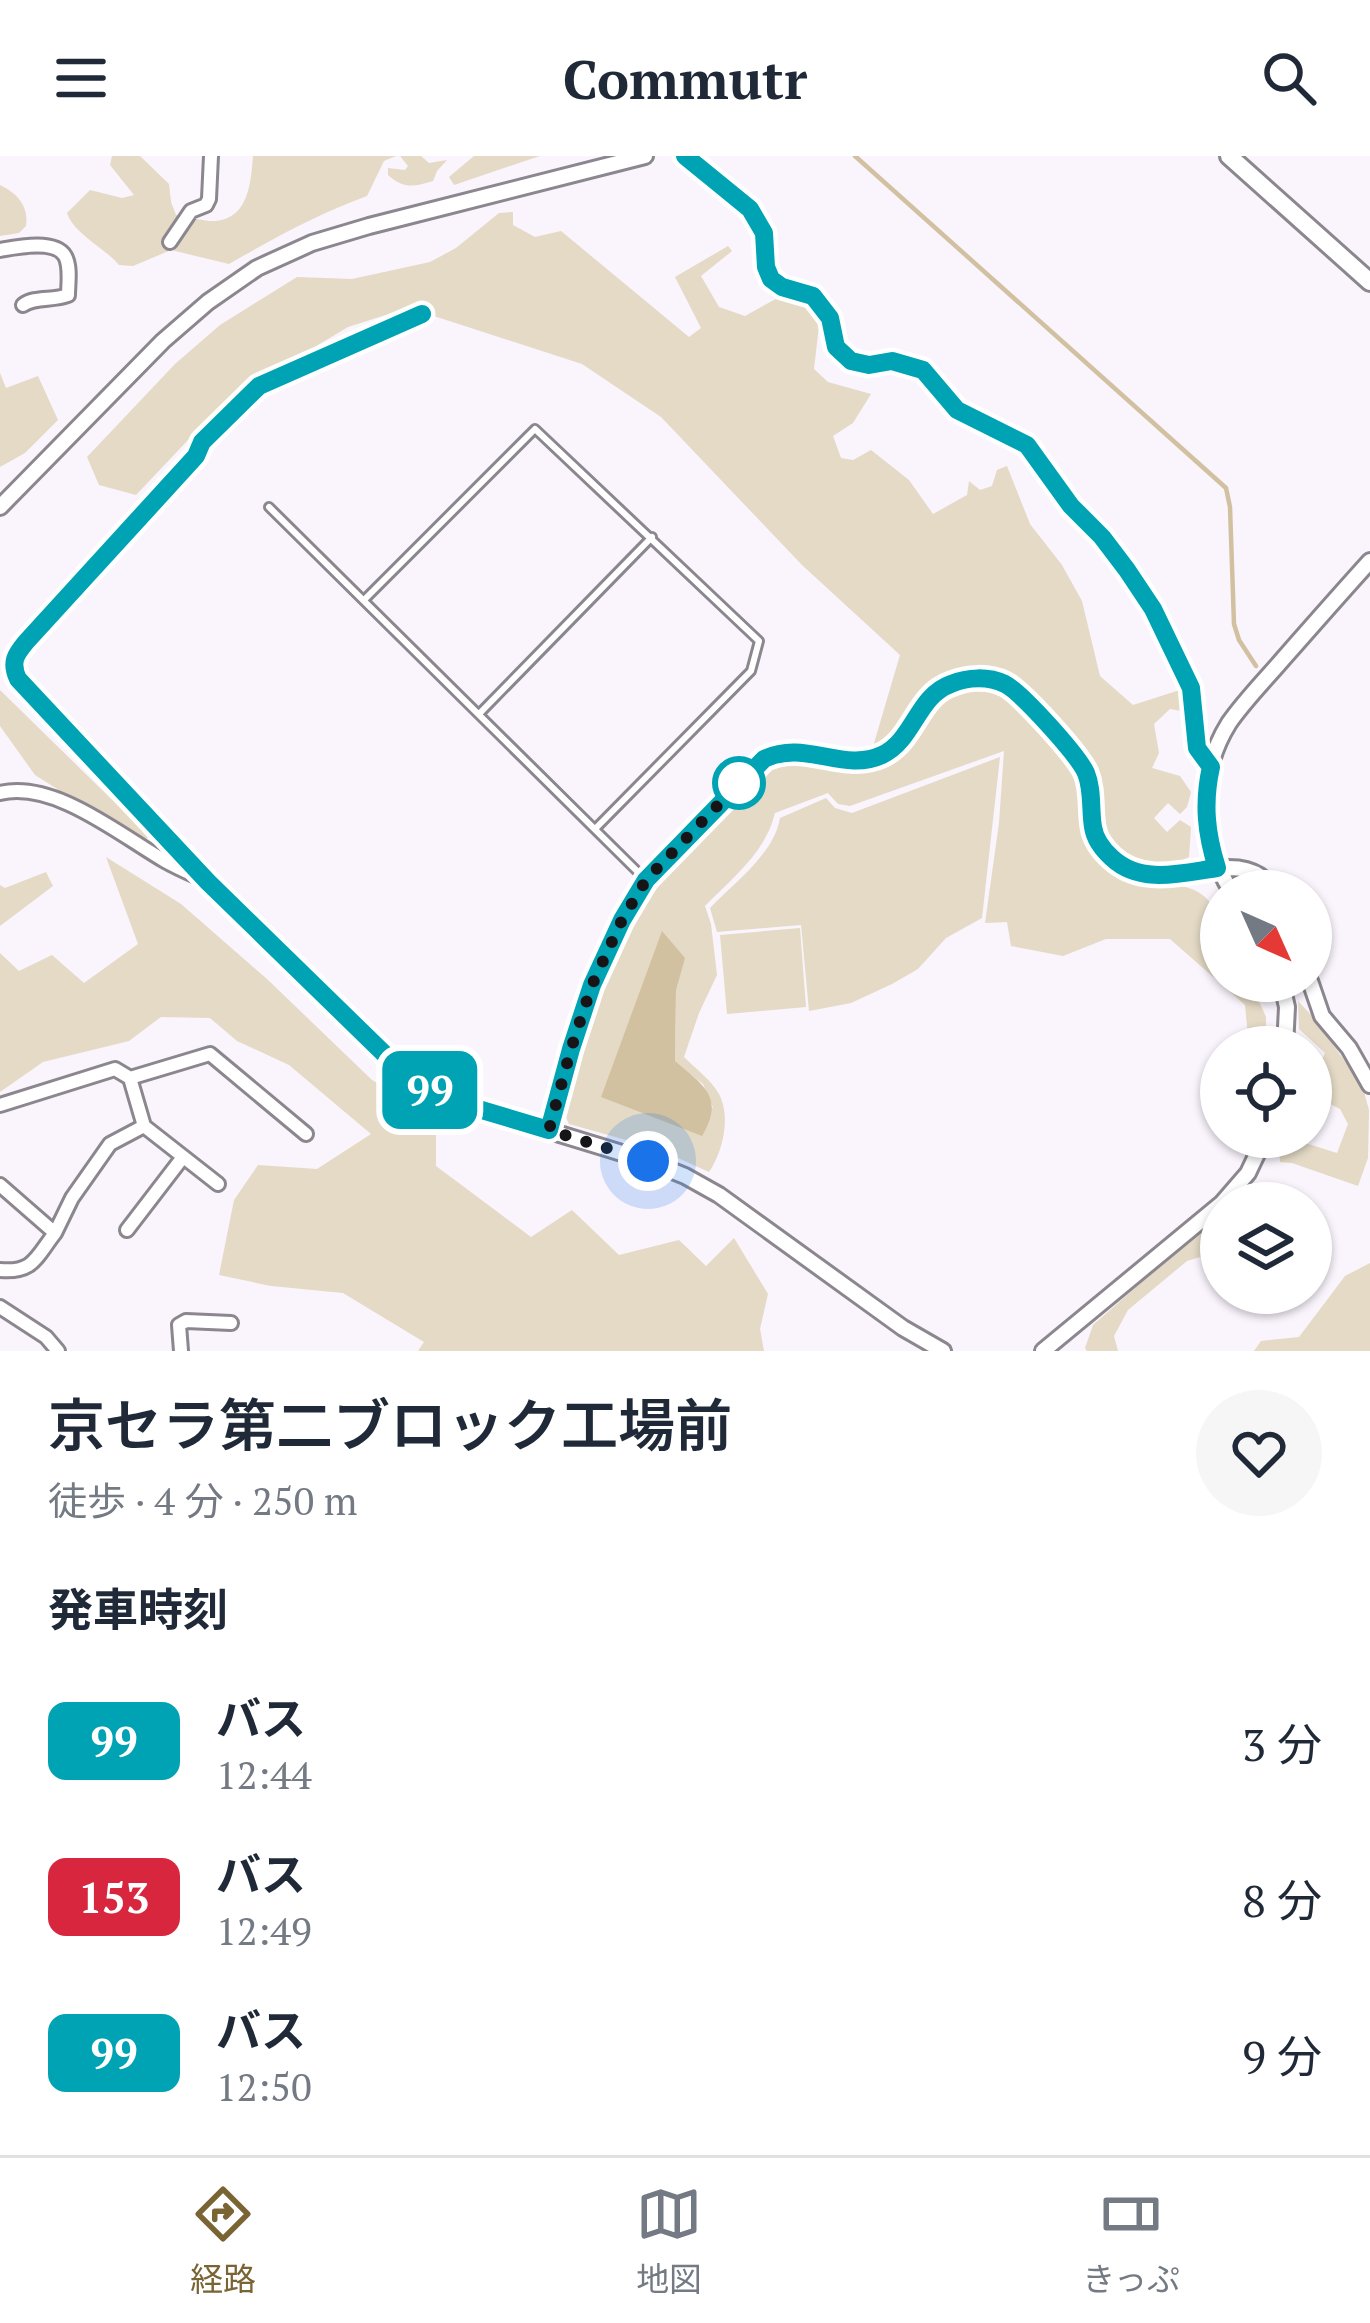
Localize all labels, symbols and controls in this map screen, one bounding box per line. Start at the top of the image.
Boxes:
text: Commutr [563,43,807,114]
icon: menu [48,45,114,111]
icon: search [1256,45,1322,111]
unlabelled marker [714,758,764,808]
north arrow [1200,870,1332,1002]
map controls [1200,870,1332,1314]
button: locate [1200,1026,1332,1158]
line badge: 99 [376,1051,484,1129]
text: 99 [406,1062,454,1118]
your location [618,1131,678,1191]
button: layers [1200,1182,1332,1314]
text: 京セラ第二ブロック工場前 [48,1387,732,1462]
button: heart [1196,1390,1322,1516]
text: 徒歩 · 4 分 · 250 m [48,1474,357,1526]
text: 発車時刻 [48,1579,228,1639]
text: バス [216,1688,306,1748]
text: 99 [90,1713,138,1769]
text: 3 分 [1242,1714,1322,1774]
text: 12:44 [216,1748,312,1800]
text: バス [216,1844,306,1904]
text: 153 [78,1869,150,1925]
text: 8 分 [1242,1870,1322,1930]
text: 12:49 [216,1904,312,1956]
text: バス [216,2000,306,2060]
text: 99 [90,2025,138,2081]
text: 9 分 [1242,2026,1322,2086]
text: 12:50 [216,2060,312,2112]
tab: 経路 [190,2181,256,2301]
tab: 地図 [636,2181,702,2301]
tab: きっぷ [1082,2181,1180,2301]

